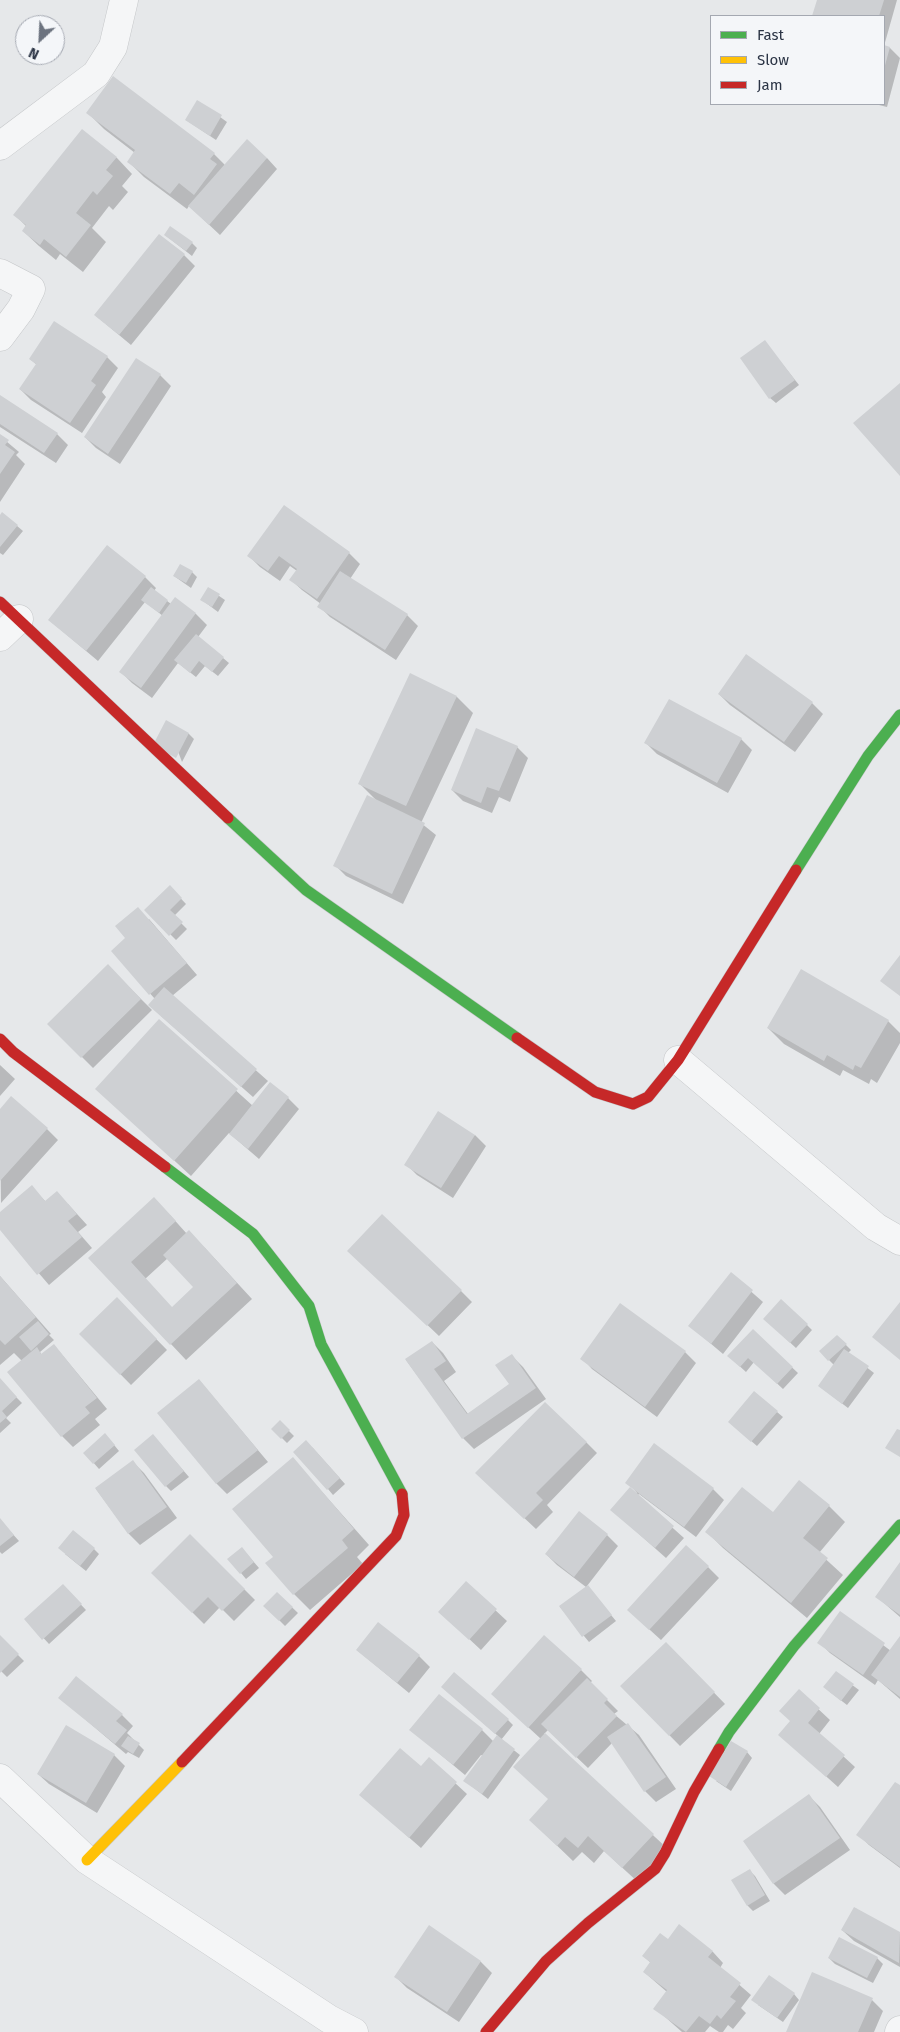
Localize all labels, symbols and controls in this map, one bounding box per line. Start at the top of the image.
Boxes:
north arrow [15,15,65,65]
legend [710,15,885,105]
text: Fast [757,26,784,44]
text: N [26,43,42,63]
text: Slow [757,51,789,69]
text: Jam [757,76,783,94]

